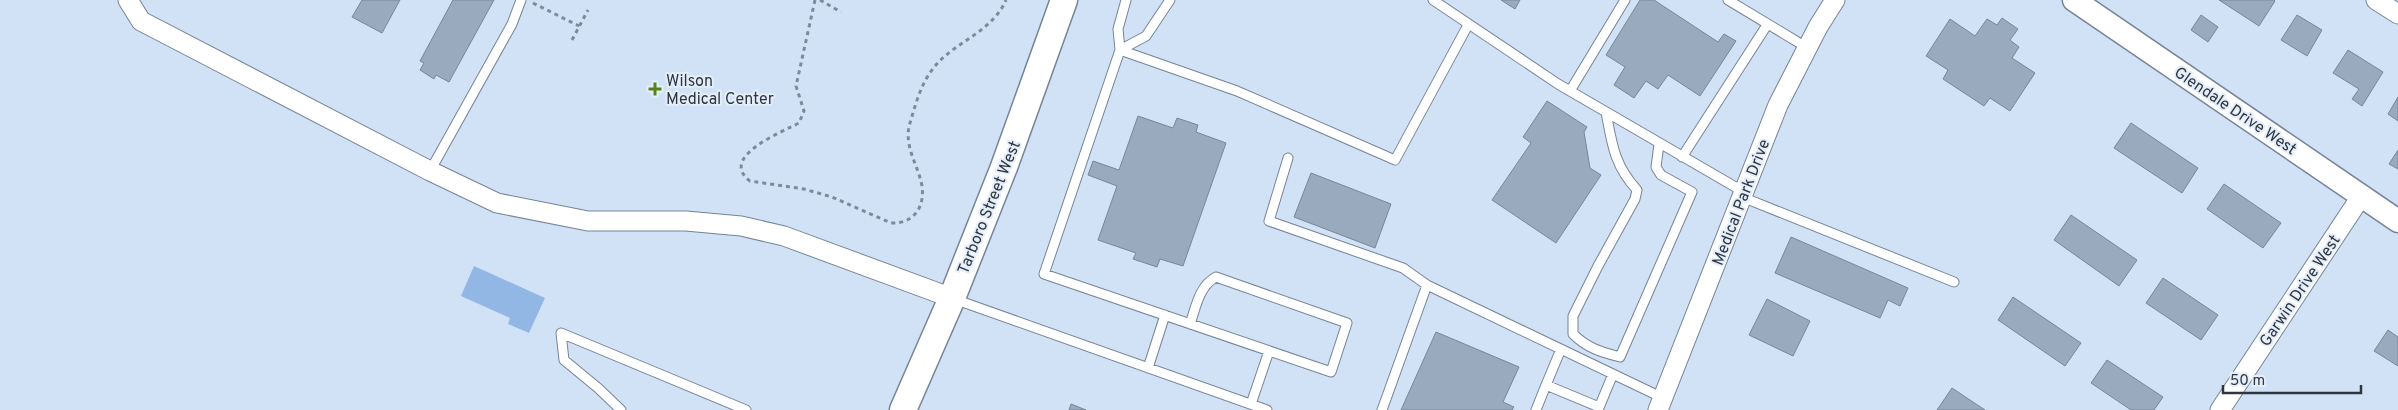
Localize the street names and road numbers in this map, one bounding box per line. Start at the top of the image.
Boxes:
street label: Glendale Drive West [2170,63,2300,160]
street label: Medical Park Drive [1709,137,1775,269]
street label: Tarboro Street West [954,138,1026,277]
street label: Garwin Drive West [2256,231,2345,351]

